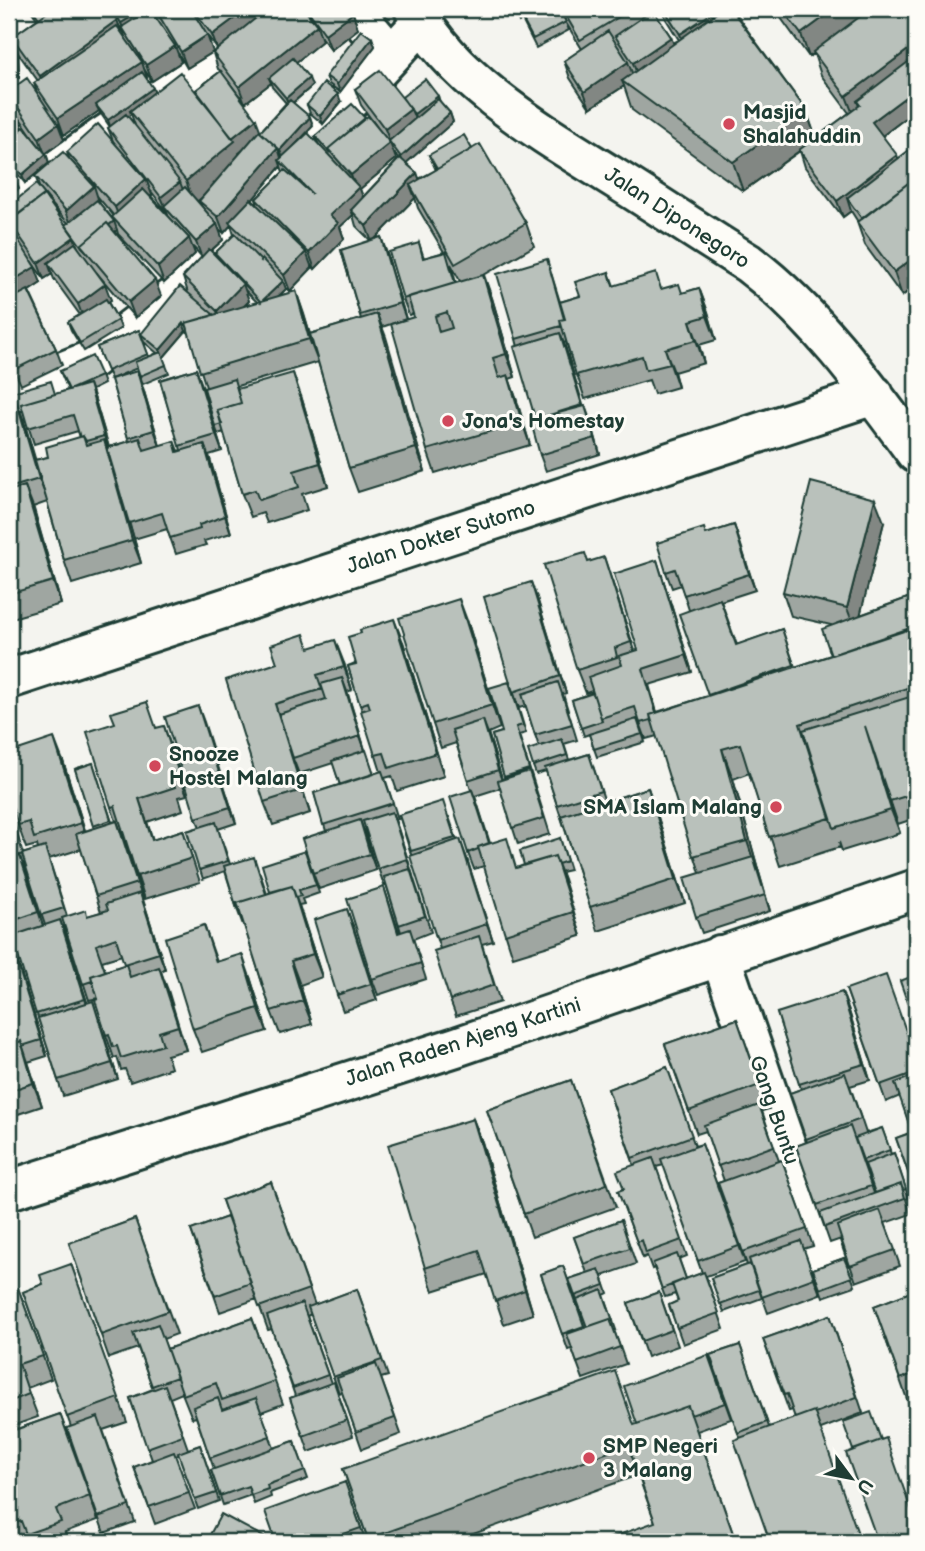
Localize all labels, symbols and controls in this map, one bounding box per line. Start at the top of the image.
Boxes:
place label: Masjid Shalahuddin [743,100,861,149]
marker: Masjid Shalahuddin [721,116,737,132]
street label: Jalan Diponegoro [600,162,754,274]
place label: Jona's Homestay [462,409,625,434]
marker: Jona's Homestay [440,413,456,429]
street label: Jalan Dokter Sutomo [344,495,538,579]
place label: Snooze Hostel Malang [169,742,308,791]
marker: Snooze Hostel Malang [147,758,163,774]
place label: SMA Islam Malang [583,795,762,820]
marker: SMA Islam Malang [768,799,784,815]
street label: Jalan Raden Ajeng Kartini [342,992,584,1092]
street label: Gang Buntu [744,1052,804,1168]
place label: SMP Negeri 3 Malang [603,1434,718,1483]
north arrow [816,1442,886,1512]
marker: SMP Negeri 3 Malang [581,1450,597,1466]
text: U [851,1474,877,1498]

